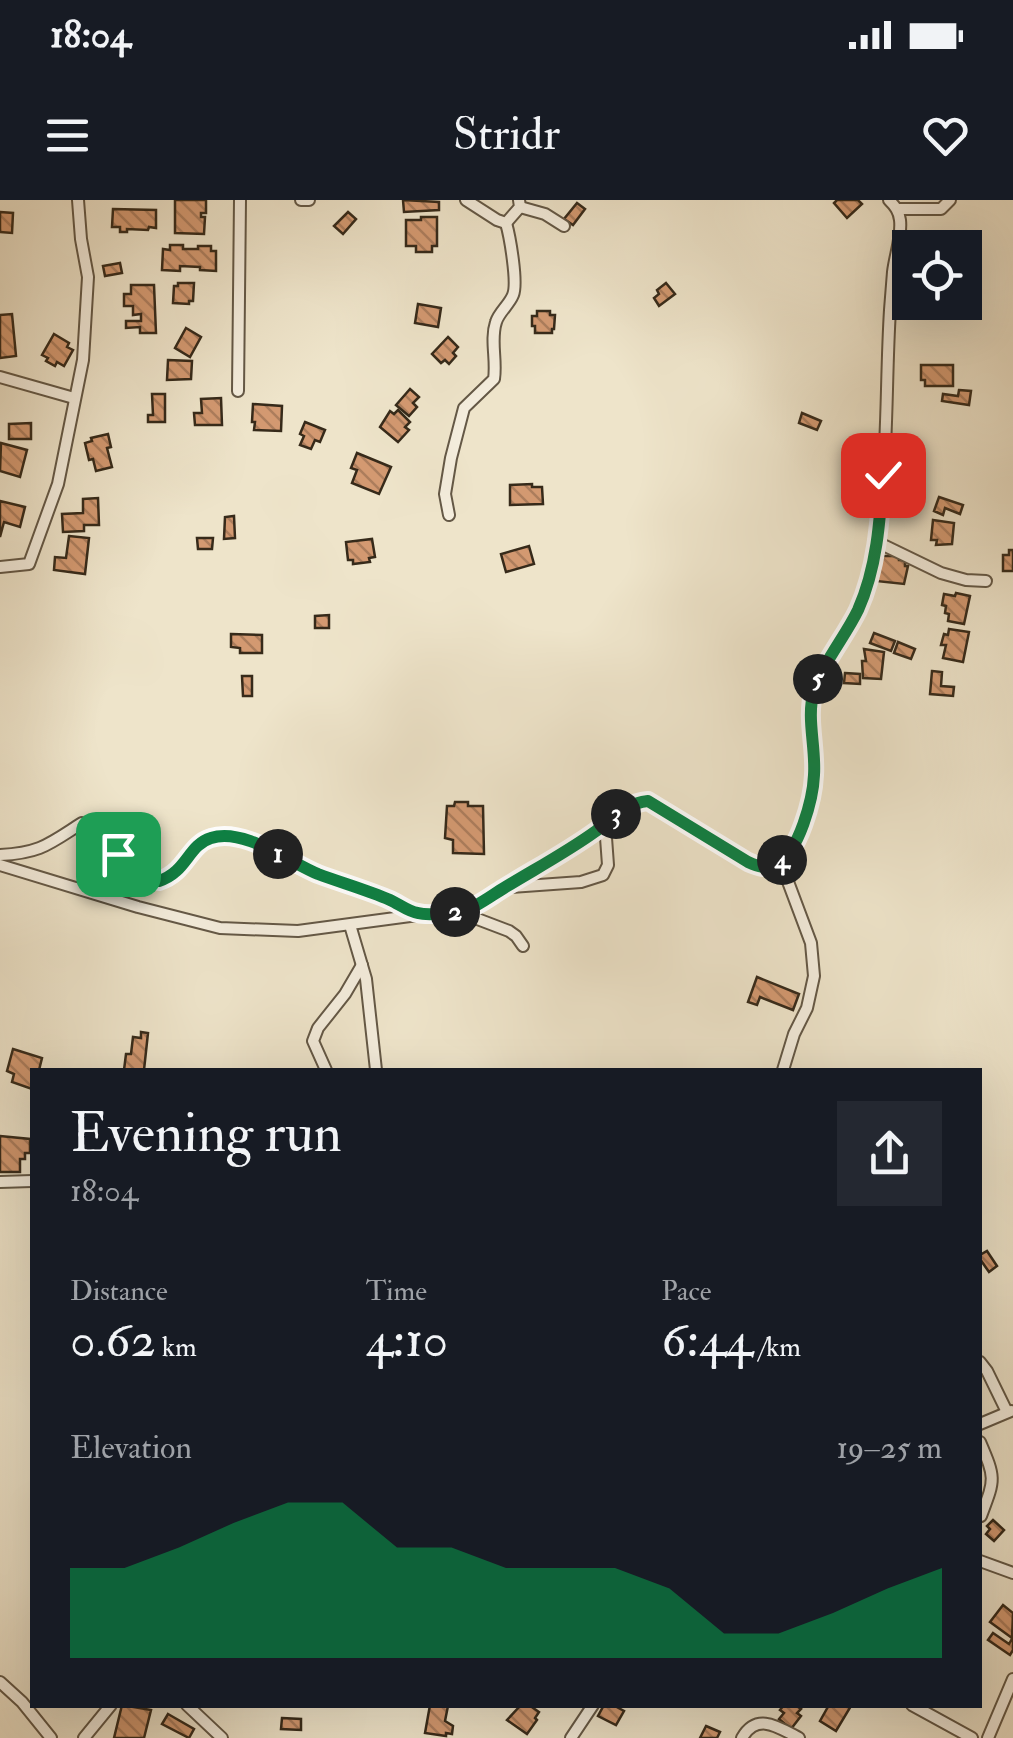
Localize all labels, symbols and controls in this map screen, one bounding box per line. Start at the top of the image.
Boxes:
text: 18:04 [50,11,131,59]
text: Stridr [453,107,560,163]
icon: menu [40,108,95,163]
icon: heart [918,108,973,163]
map controls [892,230,982,320]
button: locate [892,230,982,320]
pin [841,433,926,518]
icon: check [856,448,911,503]
pin: 5 [793,654,843,704]
text: 5 [812,661,824,696]
pin: 3 [591,789,641,839]
text: 3 [611,796,621,831]
pin [76,812,161,897]
icon: arrive [91,827,146,882]
pin: 1 [253,829,303,879]
pin: 4 [757,835,807,885]
text: 1 [273,836,283,871]
text: 4 [774,842,790,877]
pin: 2 [430,887,480,937]
text: 2 [448,894,462,929]
text: Evening run [70,1099,342,1168]
button: share [837,1101,942,1206]
text: 18:04 [70,1171,138,1211]
text: Distance [70,1274,168,1309]
text: Time [366,1274,427,1309]
text: Pace [661,1274,712,1309]
text: 0.62 [70,1309,156,1372]
text: 4:10 [366,1309,448,1372]
text: 6:44 [661,1309,753,1372]
text: km [156,1330,197,1365]
text: /km [753,1330,801,1365]
text: Elevation [70,1428,192,1468]
text: 19–25 m [836,1428,942,1468]

